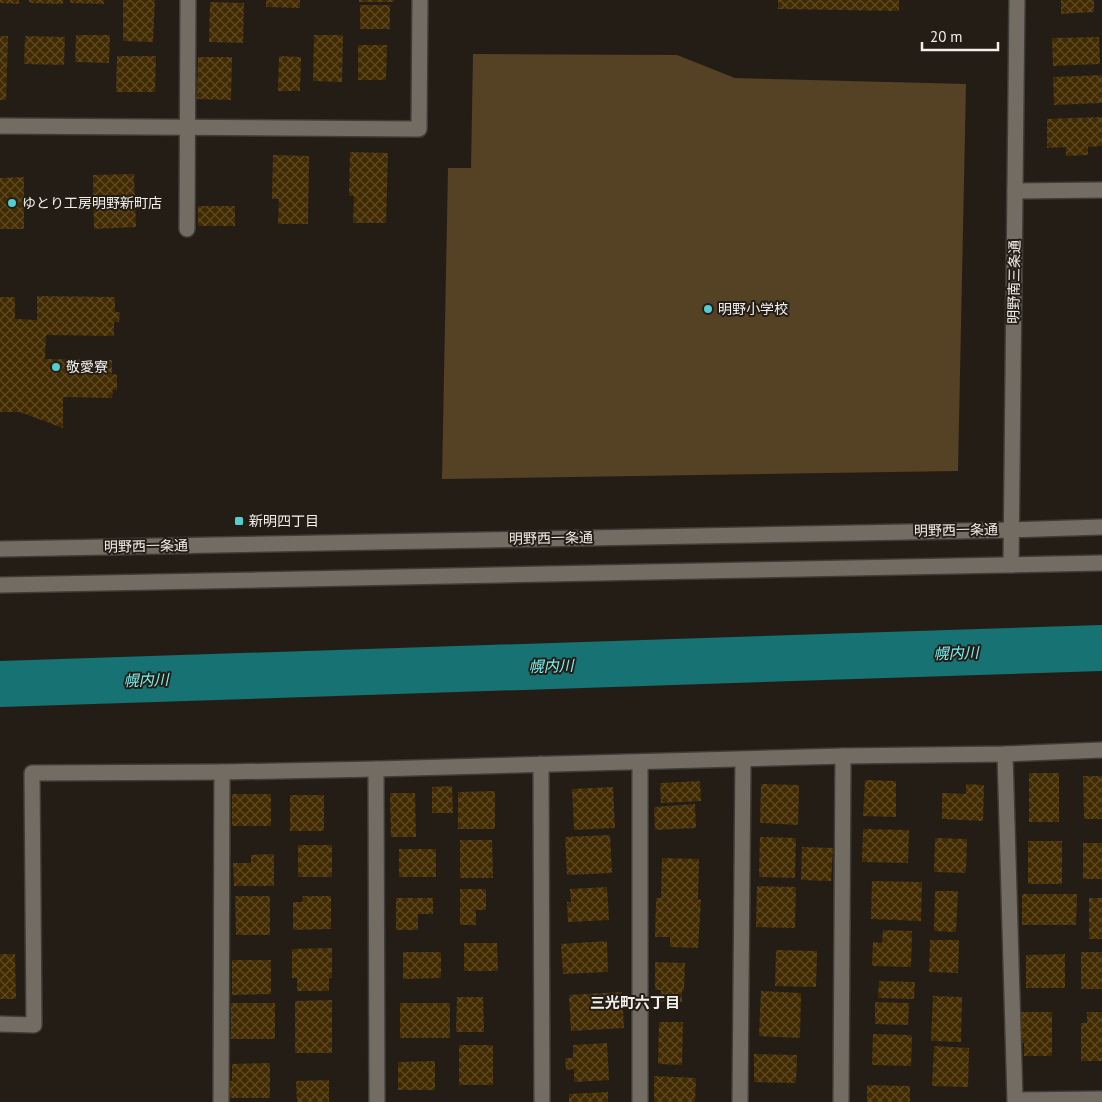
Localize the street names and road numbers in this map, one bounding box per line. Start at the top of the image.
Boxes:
street label: 明野南三条通 [1004,240,1024,324]
street label: 明野西一条通 [914,520,998,540]
street label: 明野西一条通 [509,528,593,548]
street label: 明野西一条通 [104,536,188,556]

